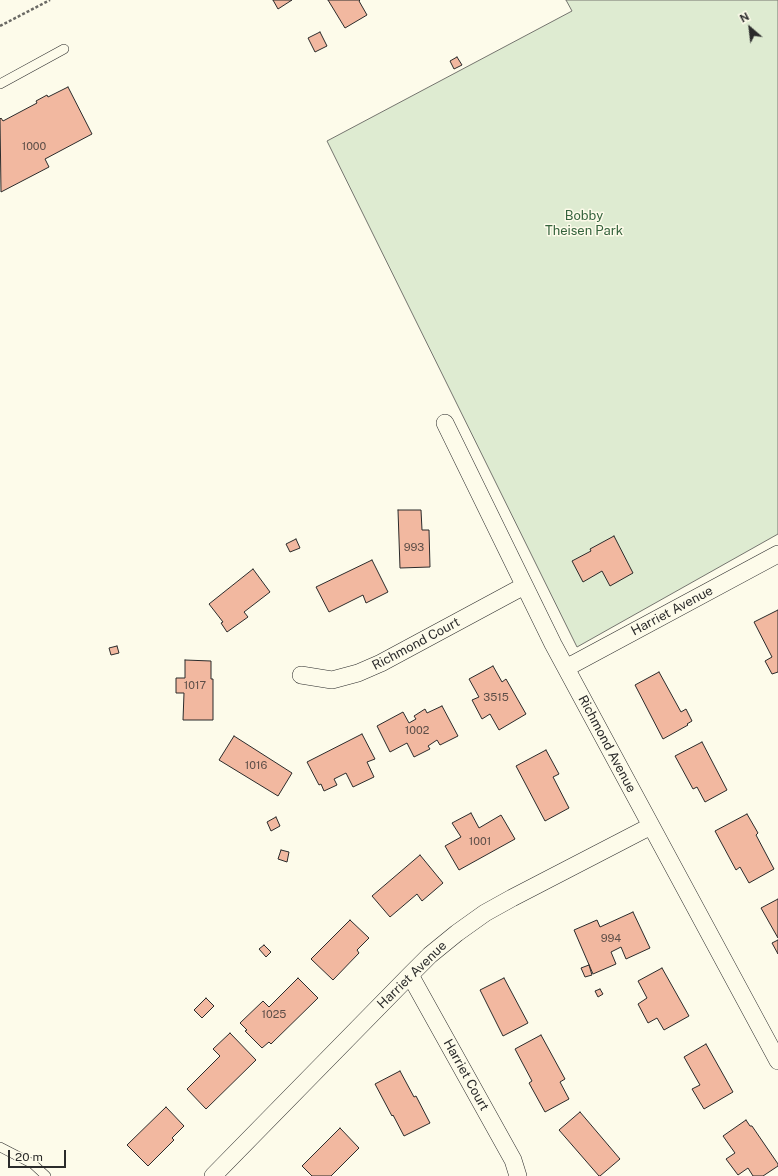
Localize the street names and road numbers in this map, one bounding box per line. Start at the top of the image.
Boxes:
street label: Harriet Avenue [628,583,716,639]
street label: Richmond Court [369,614,463,674]
street label: Richmond Avenue [575,693,639,795]
street label: Harriet Avenue [374,938,450,1012]
street label: Harriet Court [440,1036,492,1114]

